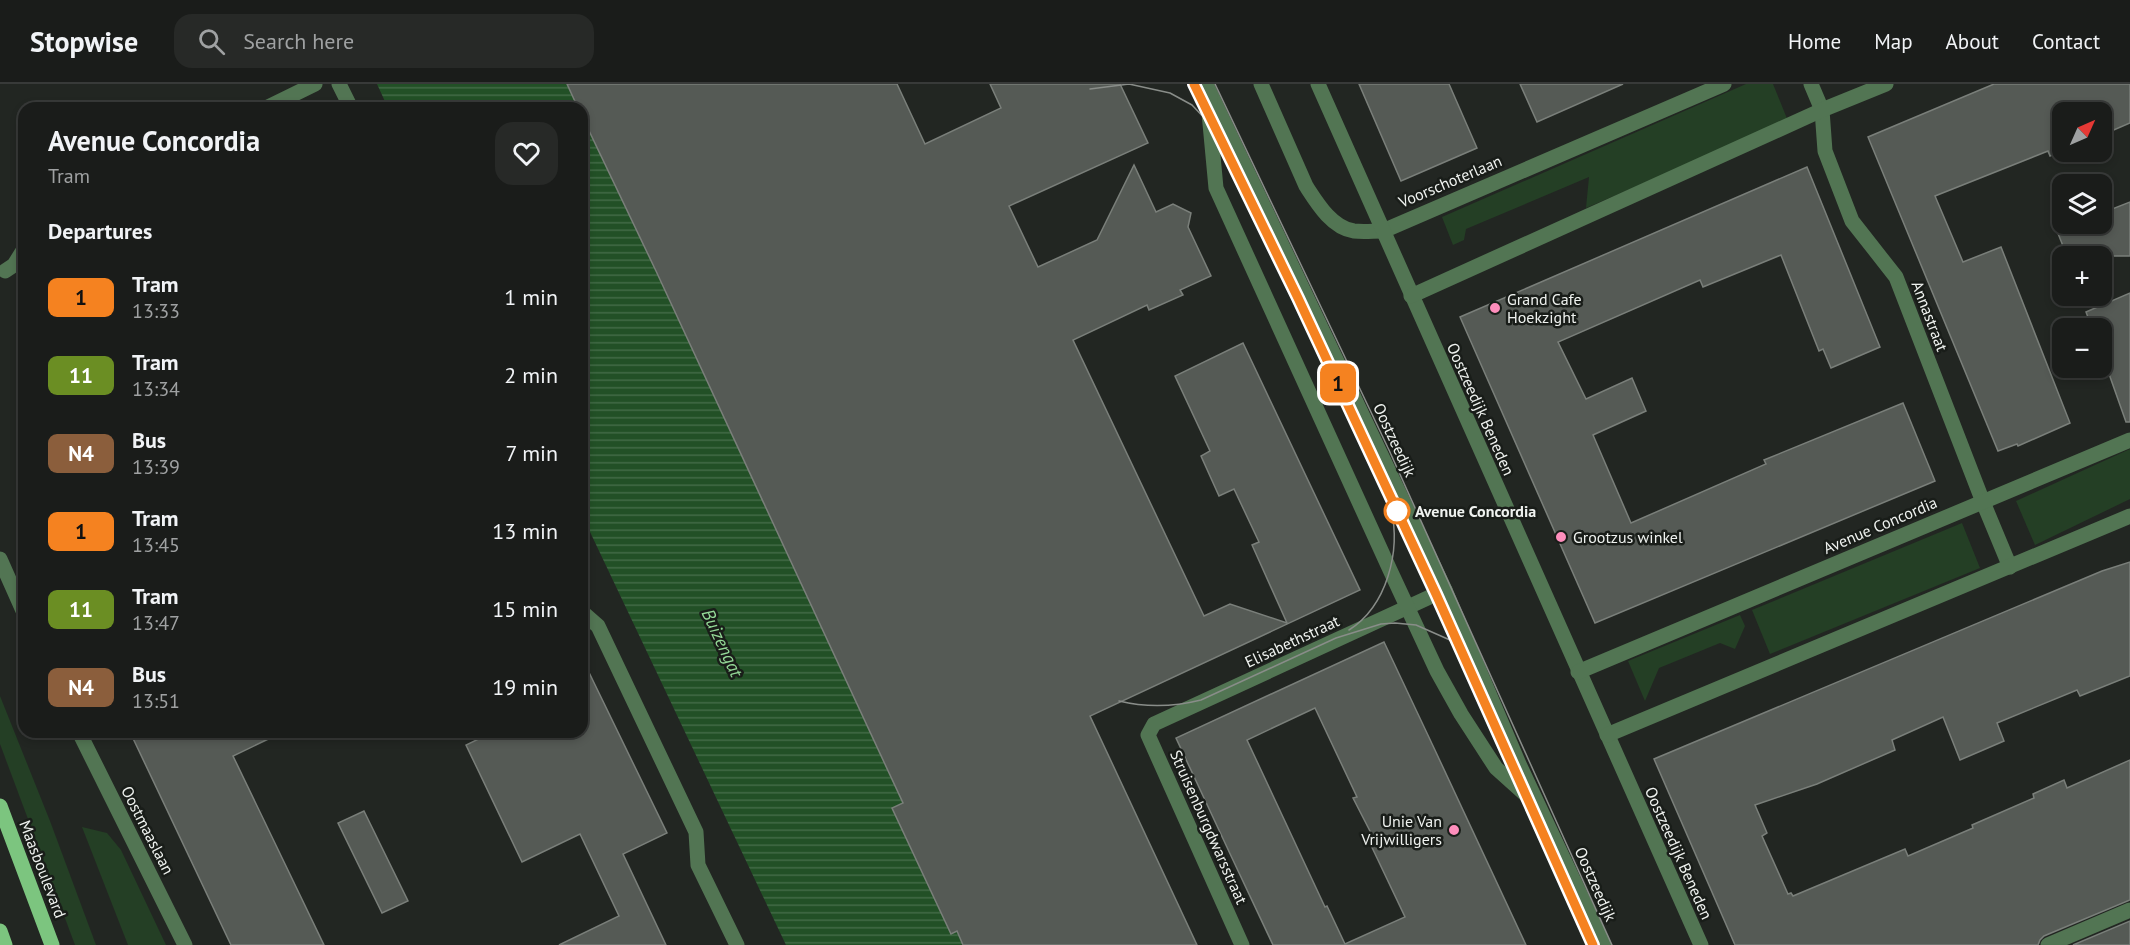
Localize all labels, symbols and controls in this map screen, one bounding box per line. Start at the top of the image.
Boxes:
search box [174,14,594,68]
text: Stopwise [30,23,138,60]
icon: search [195,25,228,58]
text: Search here [243,27,354,55]
text: Home [1788,28,1841,55]
text: Map [1874,28,1913,55]
text: About [1946,28,1999,55]
text: Contact [2032,28,2100,55]
north arrow [2052,102,2112,162]
map controls [2052,102,2112,378]
text: Avenue Concordia [48,122,260,159]
button: heart [495,122,558,185]
street label: Voorschoterlaan [1394,150,1505,212]
text: Tram [48,163,90,189]
button: layers [2052,174,2112,234]
text: Departures [48,217,152,245]
button: + [2052,246,2112,306]
text: Tram [132,270,179,298]
street label: Annastraat [1907,278,1953,355]
text: 1 min [504,283,558,311]
text: 1 [75,284,87,311]
place label: Grand Cafe Hoekzight [1507,289,1582,327]
text: 13:33 [132,298,180,324]
marker: Grand Cafe Hoekzight [1488,301,1502,315]
button: − [2052,318,2112,378]
street label: Oostzeedijk Beneden [1443,340,1519,478]
text: Tram [132,348,179,376]
text: 2 min [504,361,558,389]
text: 11 [69,362,93,389]
line badge: 1 [1318,364,1358,402]
text: 1 [1332,370,1344,397]
text: 13:34 [132,376,180,402]
street label: Oostzeedijk [1369,400,1421,481]
text: Bus [132,426,166,454]
text: 7 min [506,439,558,467]
text: N4 [68,440,94,467]
text: 13:39 [132,454,180,480]
street label: Avenue Concordia [1820,492,1940,558]
marker: Avenue Concordia [1384,498,1410,524]
place label: Avenue Concordia [1415,501,1536,521]
text: Tram [132,504,179,532]
text: 13 min [492,517,558,545]
text: 1 [75,518,87,545]
place label: Grootzus winkel [1573,527,1683,547]
marker: Grootzus winkel [1554,530,1568,544]
text: 13:45 [132,532,180,558]
text: Tram [132,582,179,610]
text: 15 min [492,595,558,623]
text: 11 [69,596,93,623]
water label: Buizengat [697,605,749,682]
text: 13:47 [132,610,180,636]
street label: Elisabethstraat [1242,610,1343,672]
text: Bus [132,660,166,688]
text: 19 min [492,673,558,701]
text: N4 [68,674,94,701]
text: 13:51 [132,688,180,714]
street label: Struisenburgdwarsstraat [1166,747,1252,908]
street label: Oostmaaslaan [117,782,179,878]
street label: Oostzeedijk Beneden [1641,784,1717,922]
place label: Unie Van Vrijwilligers [1360,811,1442,849]
street label: Maasboulevard [15,817,71,921]
marker: Unie Van Vrijwilligers [1447,823,1461,837]
street label: Oostzeedijk [1571,844,1621,925]

